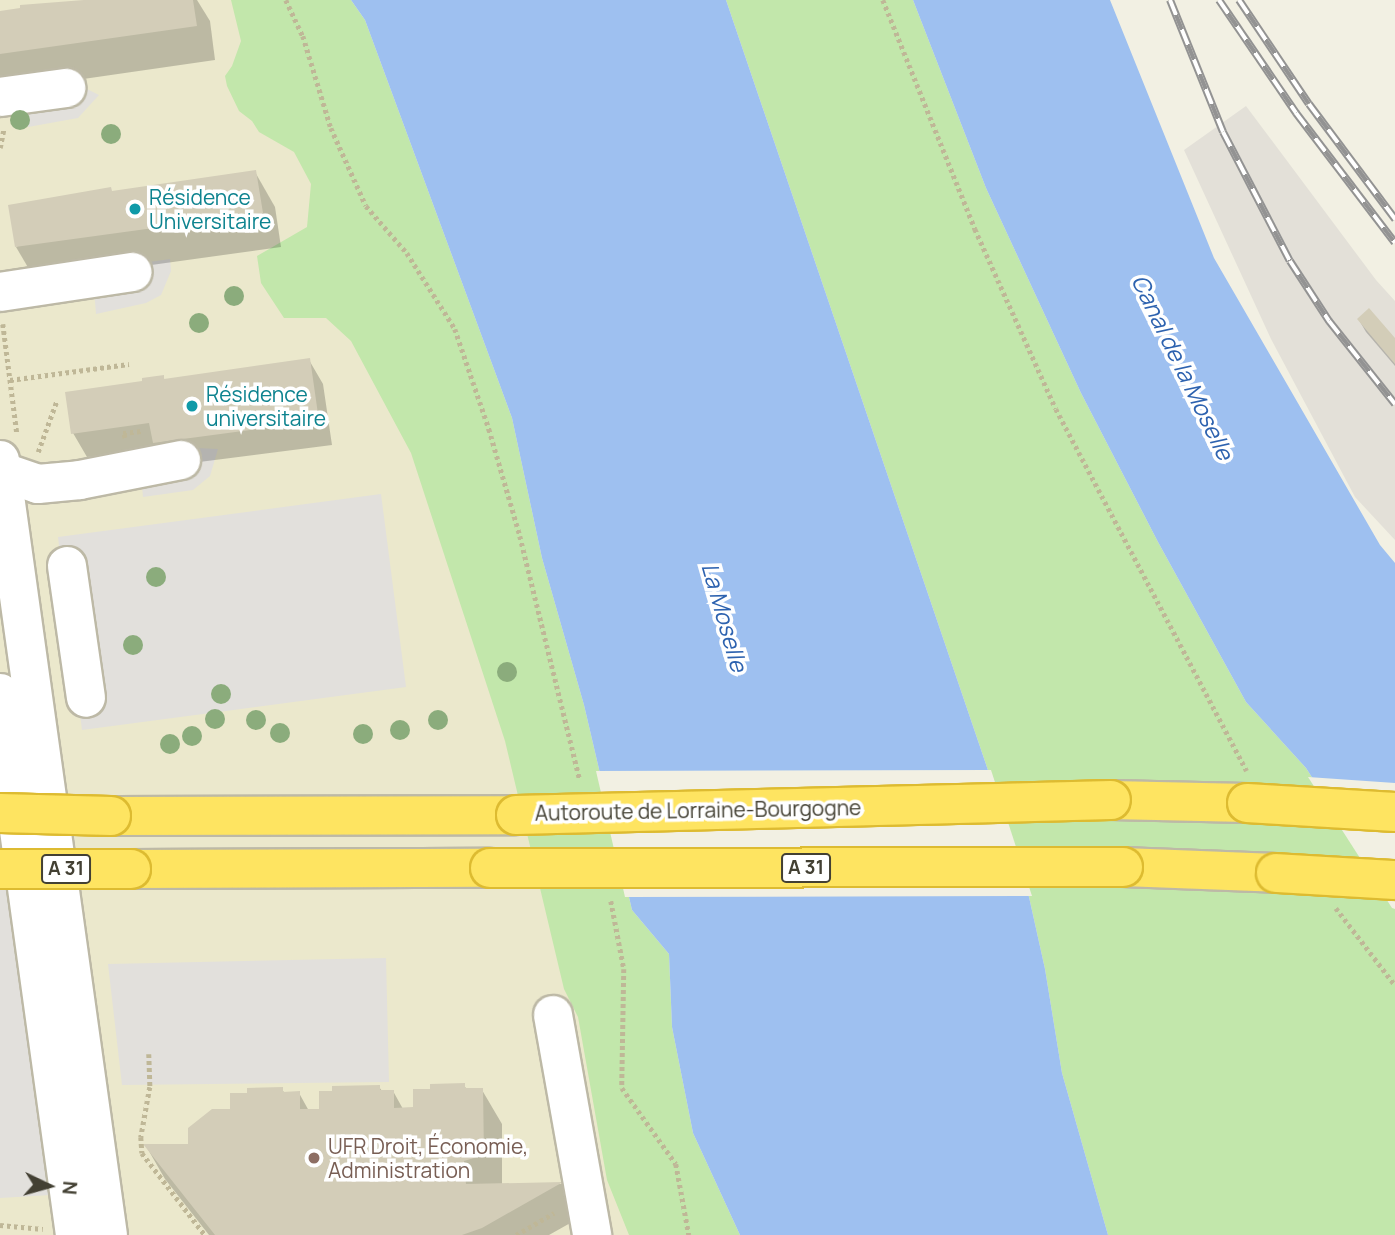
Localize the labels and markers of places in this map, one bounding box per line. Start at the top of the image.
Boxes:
place label: Résidence Universitaire [149,184,271,234]
marker: Résidence Universitaire [127,201,143,217]
place label: Résidence universitaire [206,381,326,431]
marker: Résidence universitaire [184,398,200,414]
place label: UFR Droit, Économie, Administration [328,1133,528,1183]
marker: UFR Droit, Économie, Administration [306,1150,322,1166]

